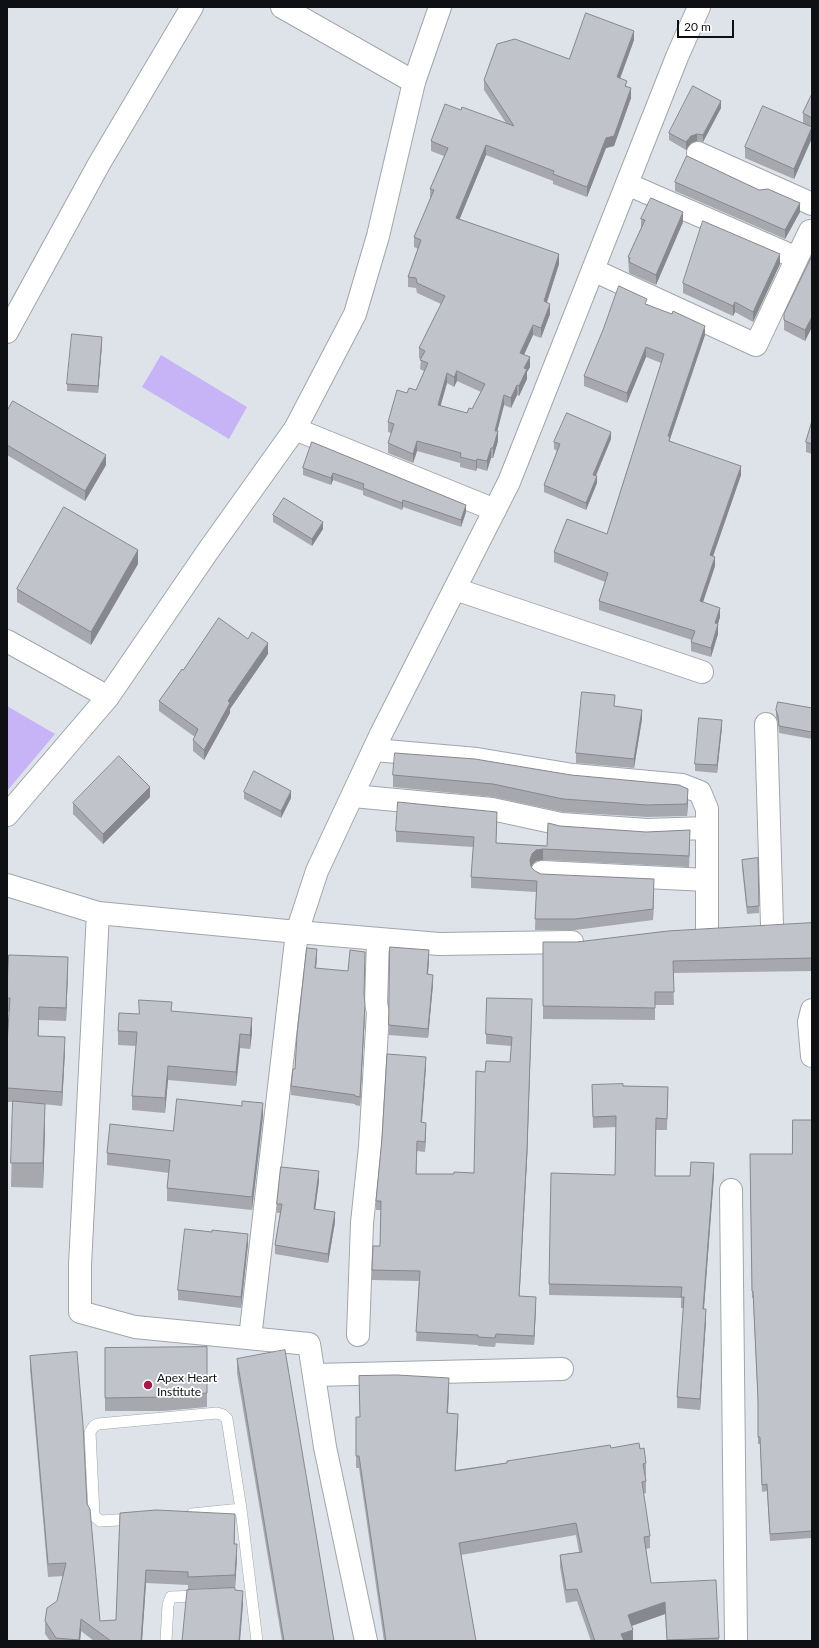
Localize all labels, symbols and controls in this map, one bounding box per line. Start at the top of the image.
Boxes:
scale bar [679,12,736,38]
text: 20 m [684,19,711,34]
place label: Apex Heart Institute [157,1371,217,1399]
marker: Apex Heart Institute [142,1379,154,1391]

